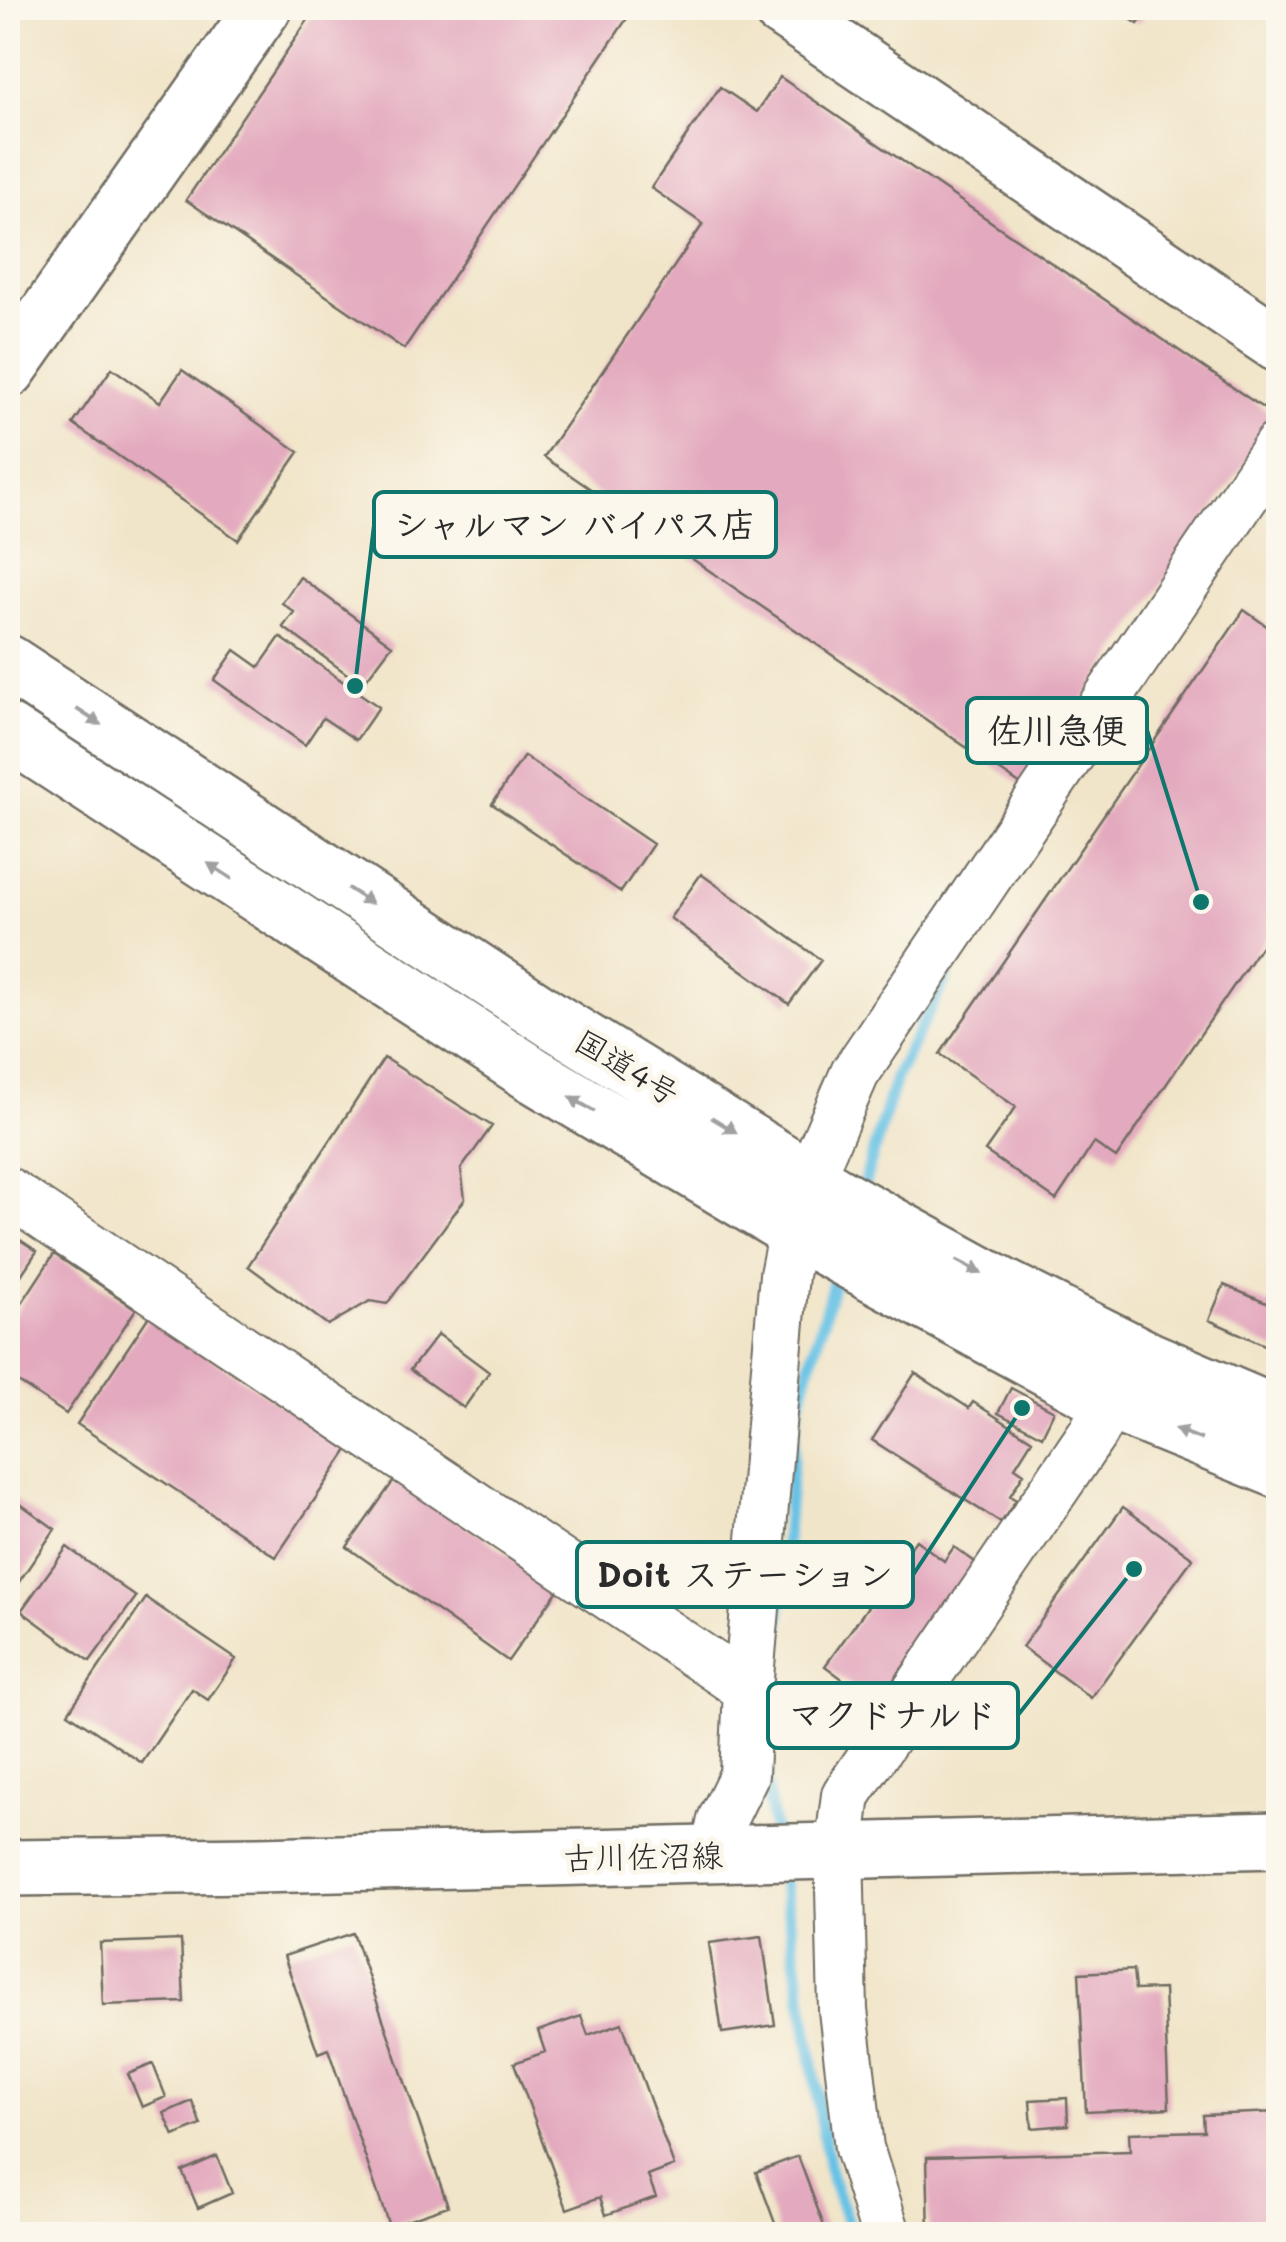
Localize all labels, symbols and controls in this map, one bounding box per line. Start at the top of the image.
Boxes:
callout: シャルマン バイパス店 [374,492,776,557]
text: シャルマン バイパス店 [394,500,756,546]
callout: 佐川急便 [967,698,1147,763]
text: 佐川急便 [987,706,1127,752]
one-way arrow [75,708,102,726]
one-way arrow [206,862,234,881]
one-way arrow [346,887,374,905]
street label: 国道4号 [568,1018,688,1114]
one-way arrow [568,1096,596,1113]
one-way arrow [710,1116,738,1133]
one-way arrow [954,1259,983,1276]
one-way arrow [1173,1425,1203,1441]
callout: Doit ステーション [577,1542,913,1607]
text: Doit ステーション [597,1550,893,1596]
callout: マクドナルド [768,1683,1018,1748]
text: マクドナルド [789,1690,997,1736]
street label: 古川佐沼線 [563,1833,723,1877]

